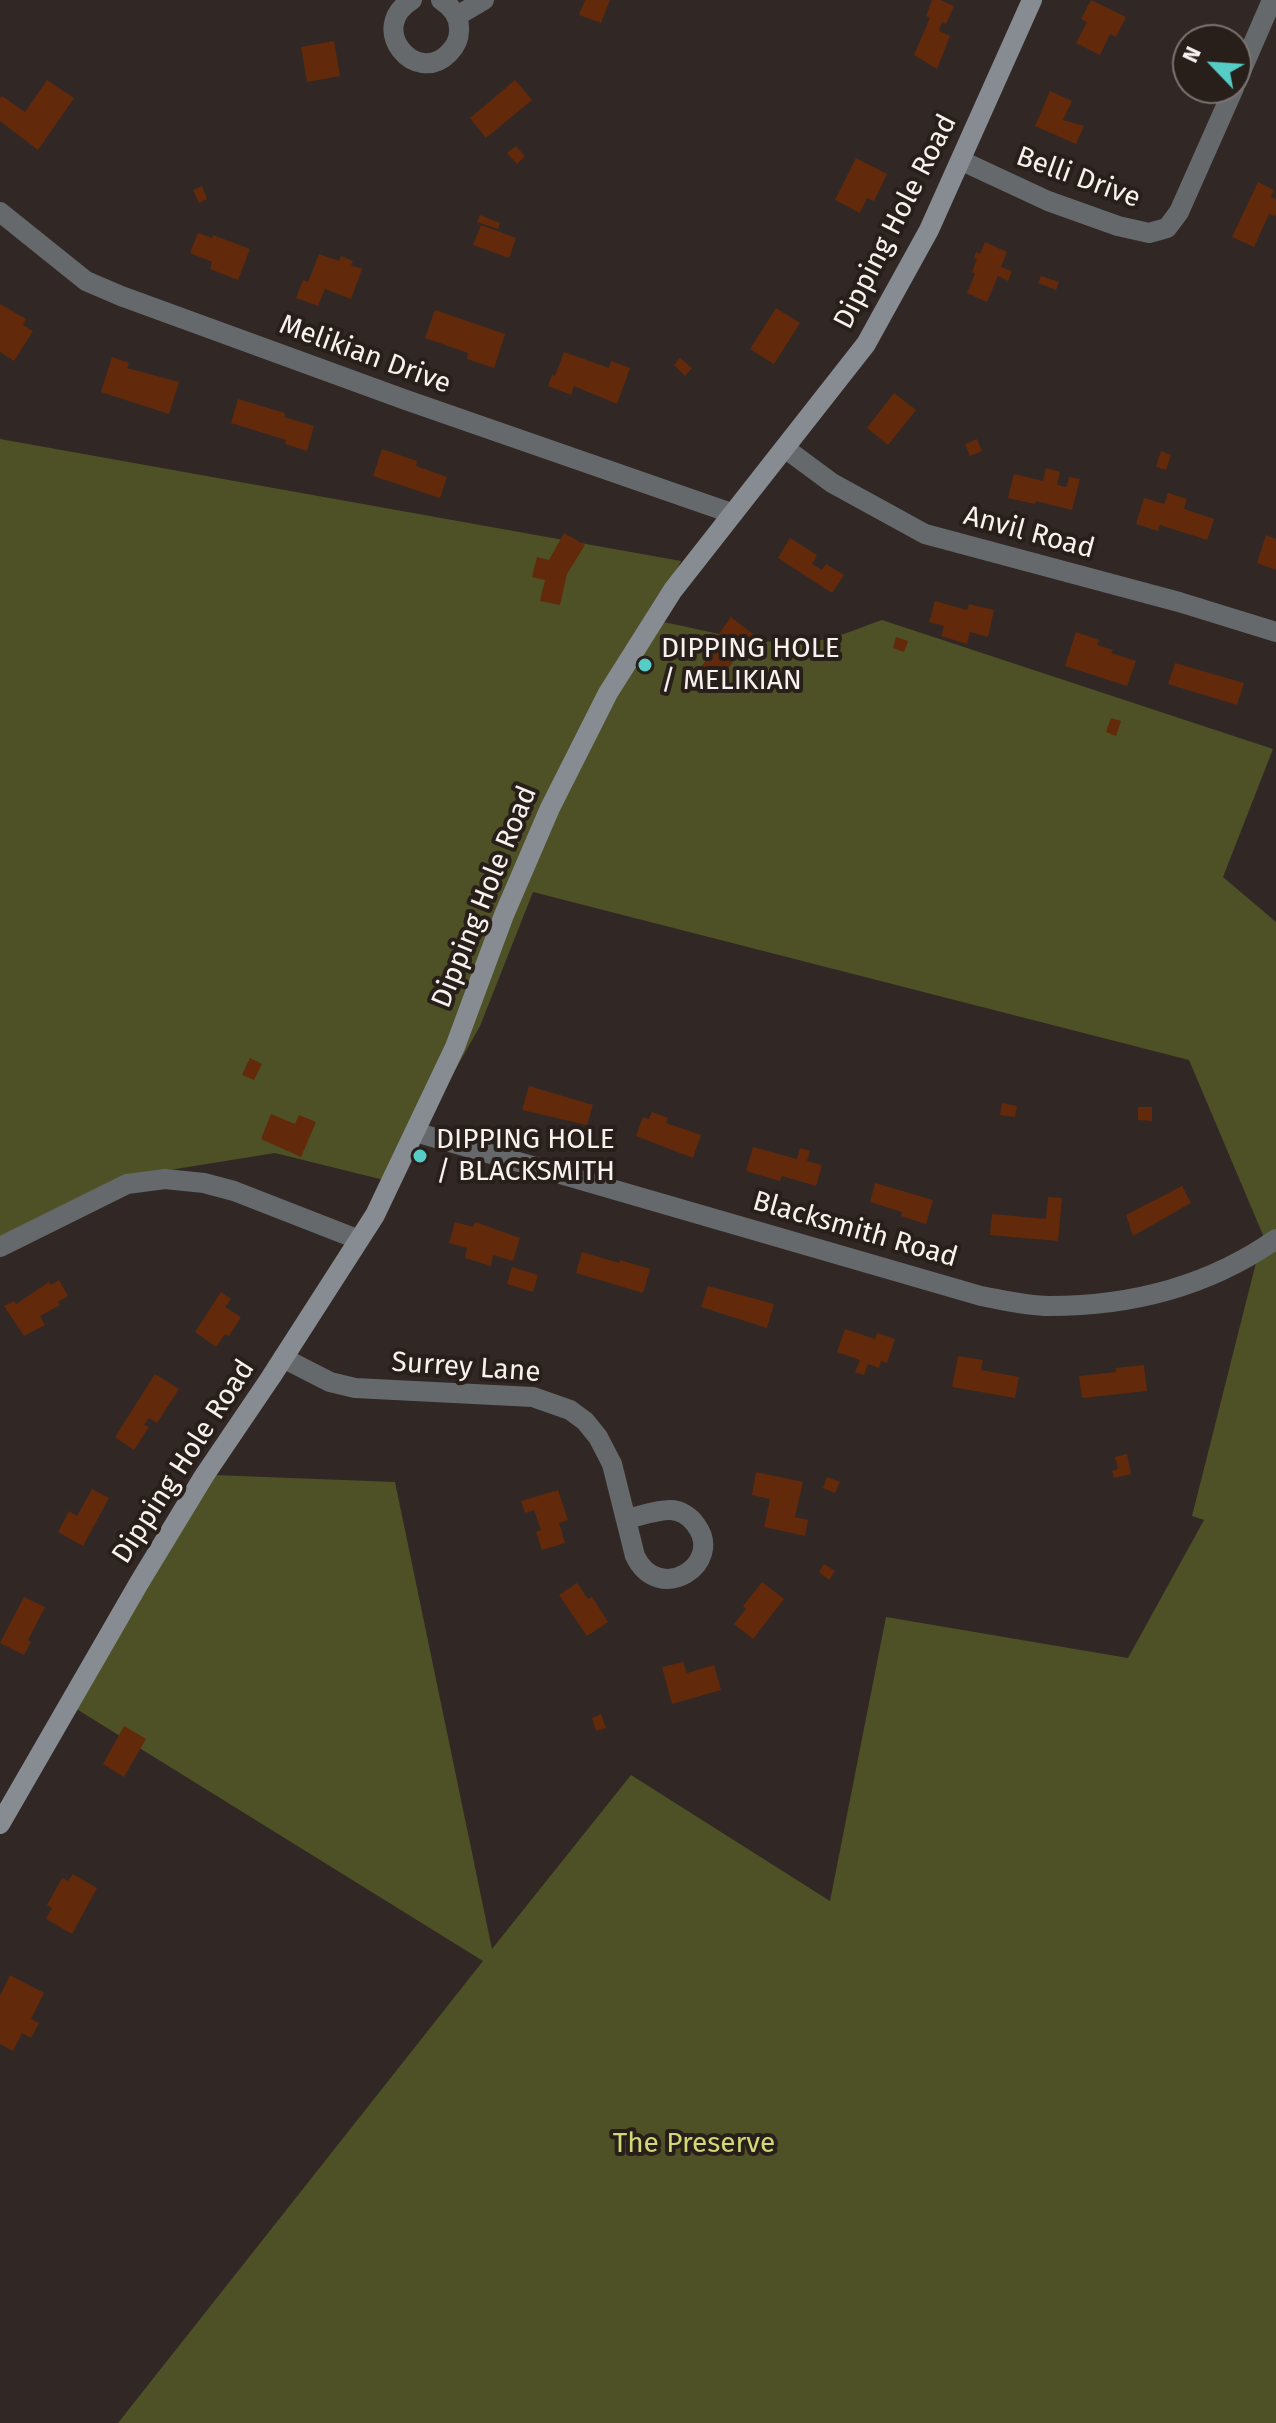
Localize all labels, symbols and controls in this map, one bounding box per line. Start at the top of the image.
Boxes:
north arrow [1172,24,1252,104]
text: N [1176,42,1207,67]
street label: Dipping Hole Road [827,109,965,335]
street label: Belli Drive [1011,140,1145,216]
street label: Melikian Drive [275,308,455,402]
street label: Anvil Road [960,499,1098,567]
place label: DIPPING HOLE / MELIKIAN [661,632,840,698]
marker: DIPPING HOLE / MELIKIAN [636,656,654,674]
street label: Dipping Hole Road [425,781,545,1013]
place label: DIPPING HOLE / BLACKSMITH [436,1123,615,1189]
marker: DIPPING HOLE / BLACKSMITH [411,1147,429,1165]
street label: Blacksmith Road [749,1185,961,1275]
street label: Surrey Lane [390,1346,542,1390]
street label: Dipping Hole Road [106,1354,262,1570]
park label: The Preserve [613,2127,775,2161]

